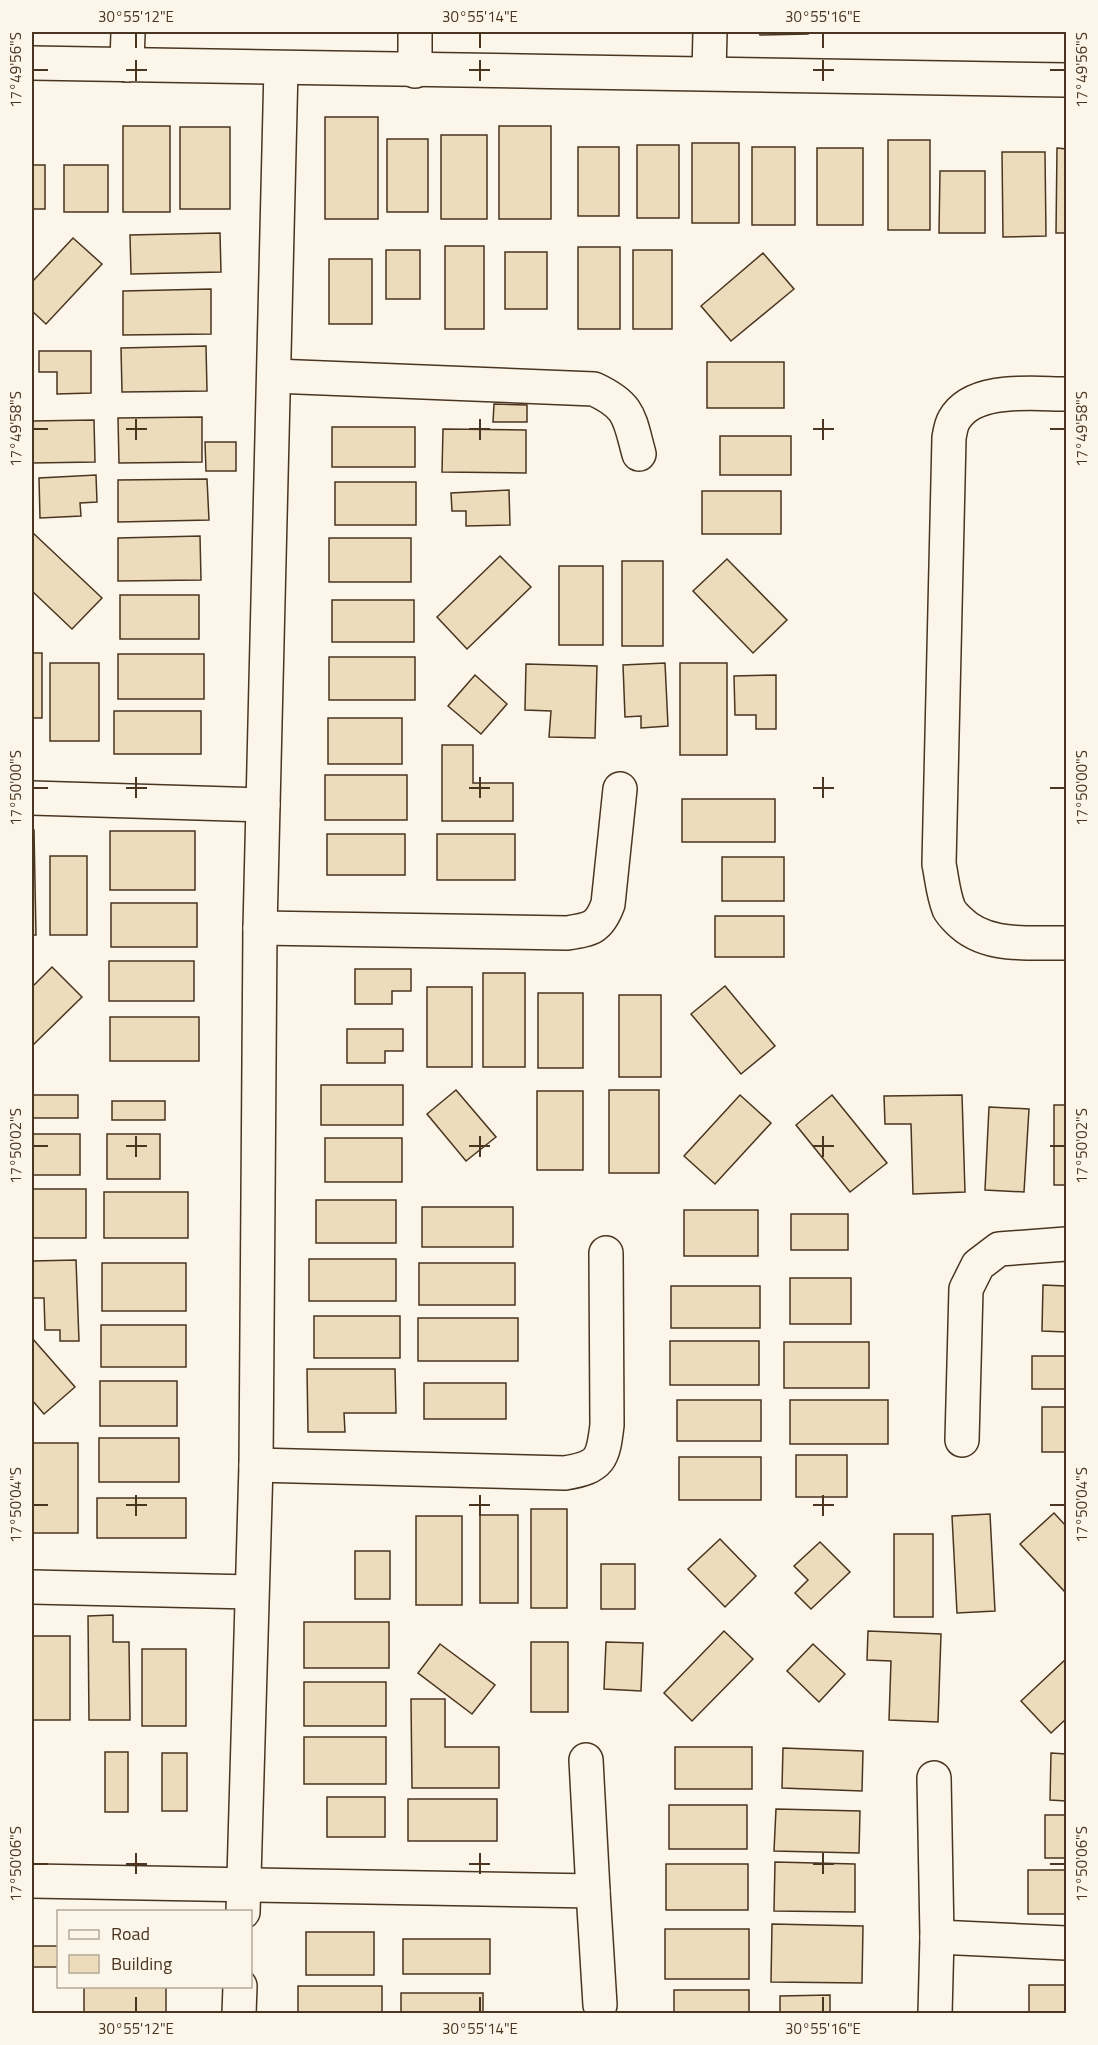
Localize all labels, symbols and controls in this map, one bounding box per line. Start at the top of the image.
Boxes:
text: 30°55'12"E [98,5,174,28]
text: 30°55'14"E [442,5,518,28]
text: 30°55'16"E [785,5,861,28]
text: 17°49'56"S [4,32,27,108]
text: 17°49'56"S [1070,32,1093,108]
text: 17°49'58"S [4,391,27,467]
text: 17°49'58"S [1070,391,1093,467]
text: 17°50'00"S [4,750,27,826]
text: 17°50'00"S [1070,750,1093,826]
text: 17°50'02"S [4,1108,27,1184]
text: 17°50'02"S [1070,1108,1093,1184]
text: 17°50'04"S [4,1467,27,1543]
text: 17°50'04"S [1070,1467,1093,1543]
text: 17°50'06"S [4,1826,27,1902]
text: 17°50'06"S [1070,1826,1093,1902]
legend [57,1910,252,1988]
text: Road [111,1920,150,1947]
text: Building [111,1950,172,1977]
text: 30°55'12"E [98,2017,174,2040]
text: 30°55'14"E [442,2017,518,2040]
text: 30°55'16"E [785,2017,861,2040]

